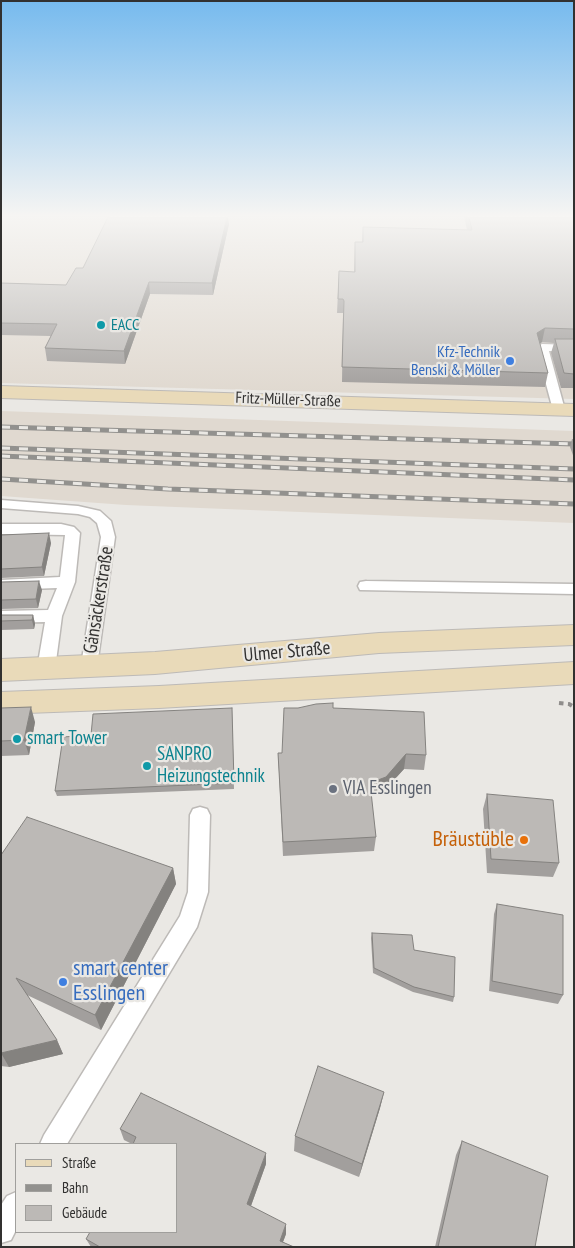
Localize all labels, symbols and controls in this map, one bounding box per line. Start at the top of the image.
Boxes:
place label: EACC [111,315,139,335]
marker: EACC [95,319,107,331]
place label: Kfz-Technik Benski & Möller [411,342,500,380]
marker: Kfz-Technik Benski & Möller [504,355,516,367]
street label: Fritz-Müller-Straße [235,389,341,411]
street label: Gänsäckerstraße [79,545,119,655]
street label: Ulmer Straße [243,637,331,667]
place label: smart Tower [27,728,107,750]
marker: smart Tower [11,733,23,745]
place label: SANPRO Heizungstechnik [157,744,265,788]
marker: SANPRO Heizungstechnik [141,760,153,772]
place label: VIA Esslingen [343,778,432,800]
marker: VIA Esslingen [327,783,339,795]
place label: Bräustüble [432,827,514,853]
marker: Bräustüble [518,834,530,846]
place label: smart center Esslingen [73,956,168,1008]
marker: smart center Esslingen [57,976,69,988]
legend [15,1143,178,1233]
text: Straße [62,1153,96,1172]
text: Bahn [62,1178,88,1197]
text: Gebäude [62,1203,107,1222]

